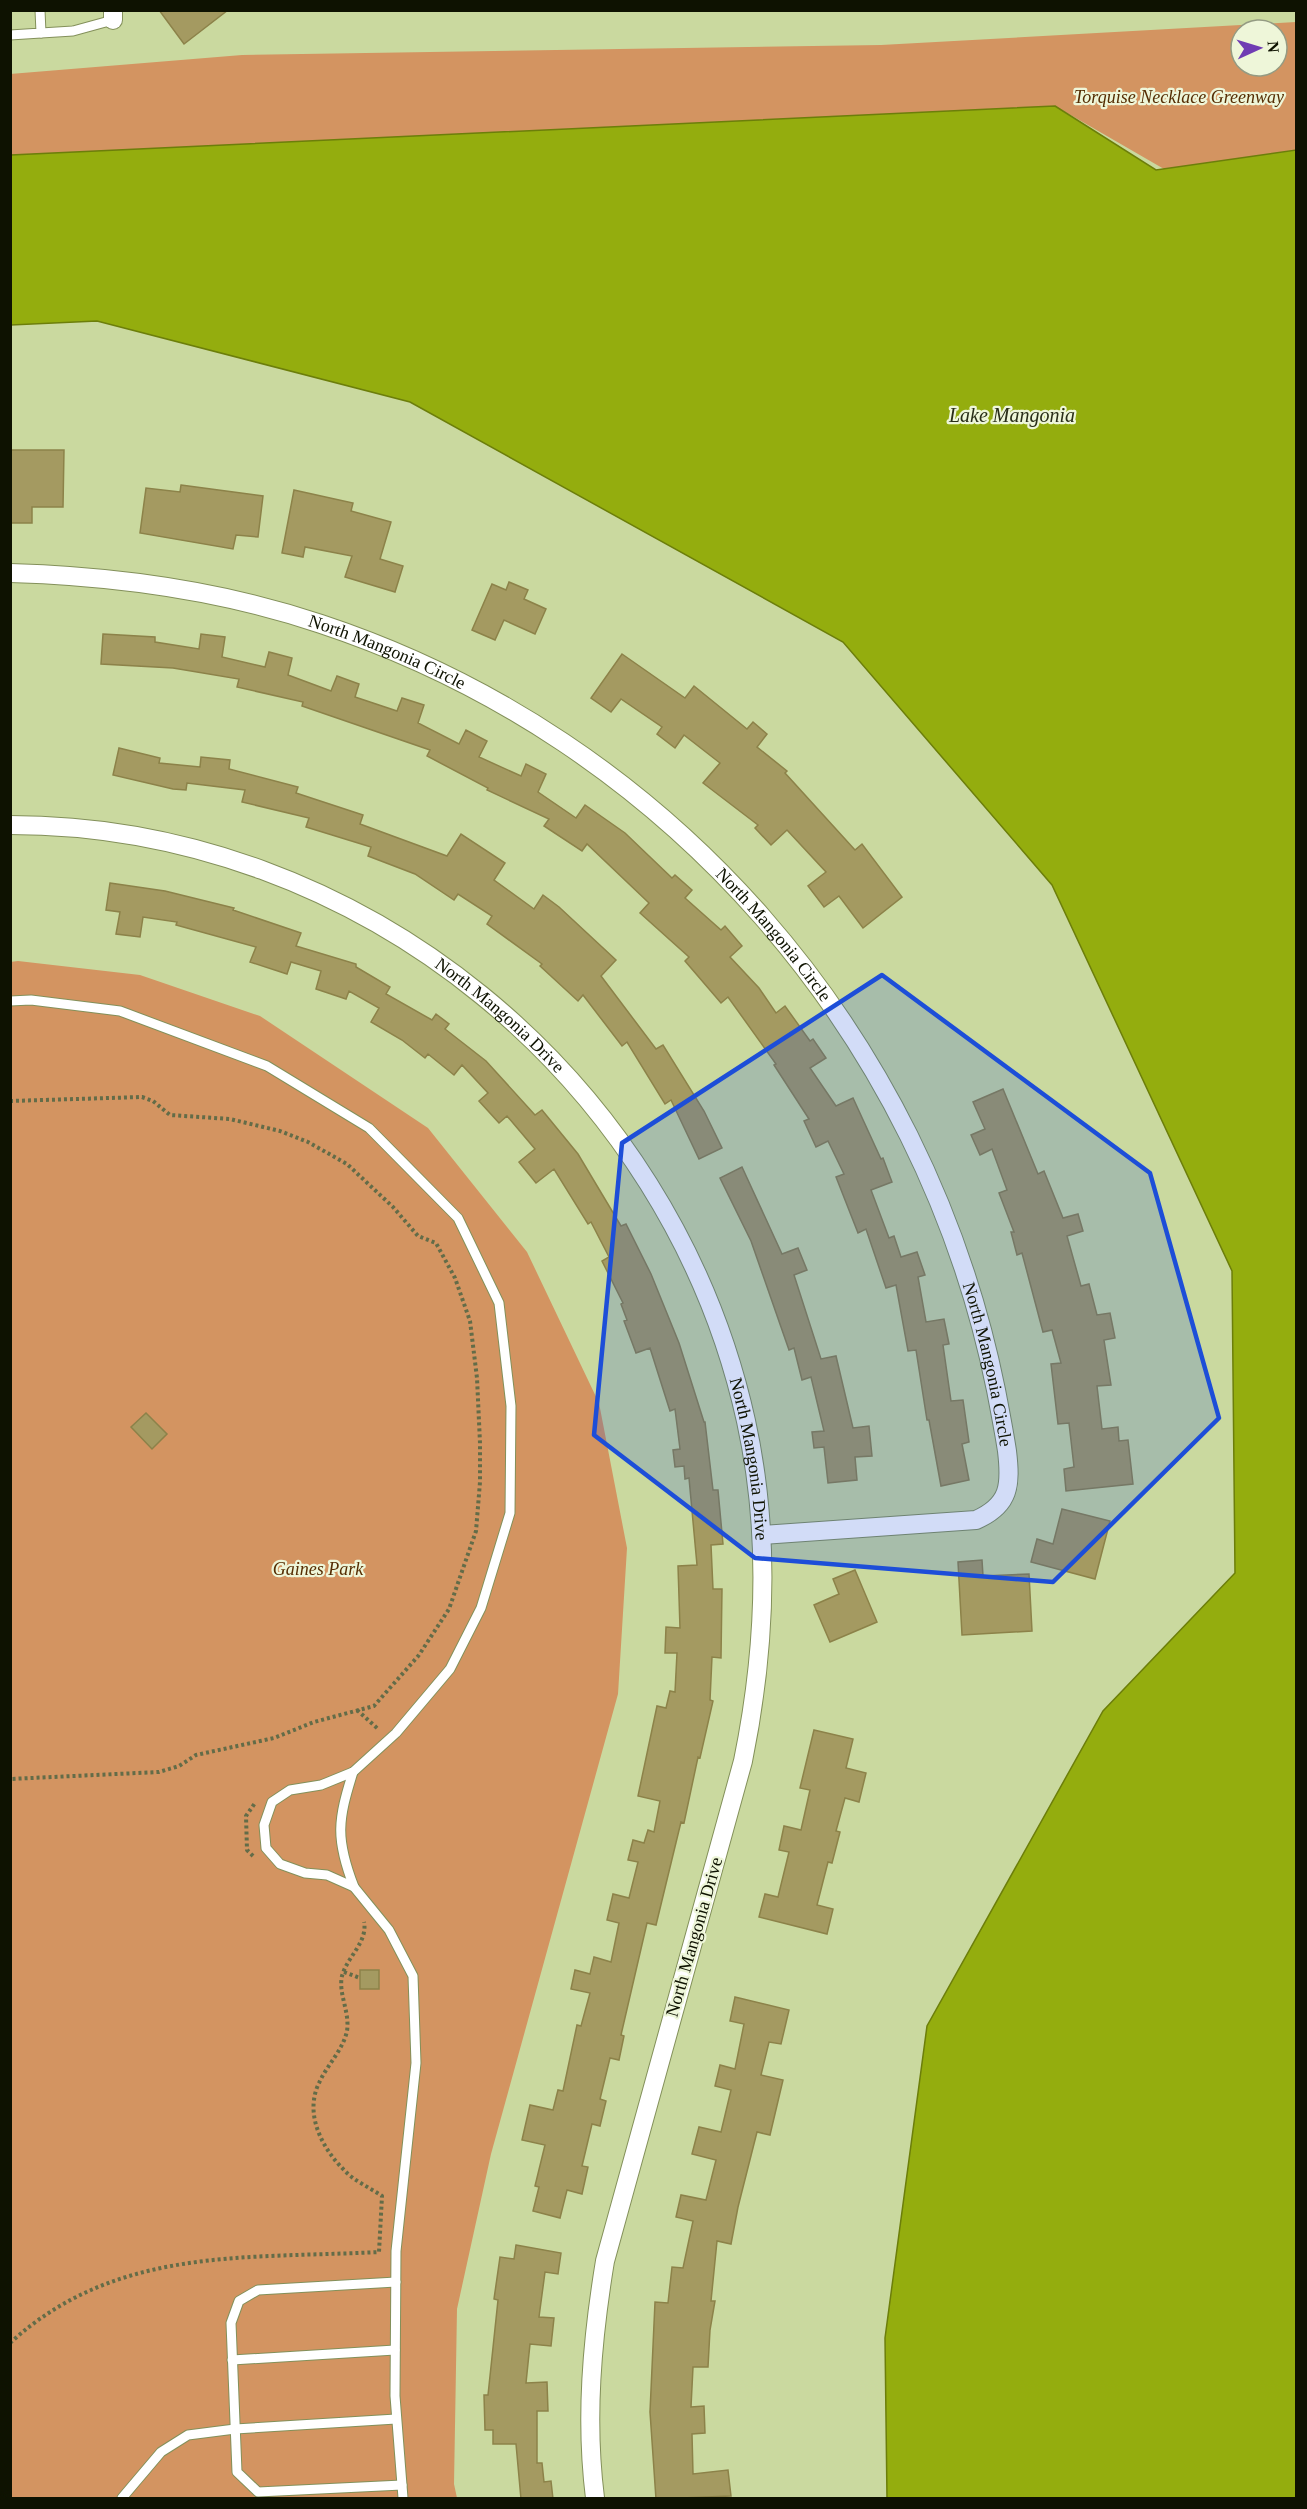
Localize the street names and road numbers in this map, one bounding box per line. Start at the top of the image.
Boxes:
street label: North Mangonia Circle [306,611,469,693]
street label: North Mangonia Circle [712,864,835,1005]
street label: North Mangonia Drive [431,953,569,1077]
street label: North Mangonia Circle [959,1280,1016,1448]
street label: North Mangonia Drive [726,1375,772,1541]
street label: North Mangonia Drive [662,1855,726,2019]

